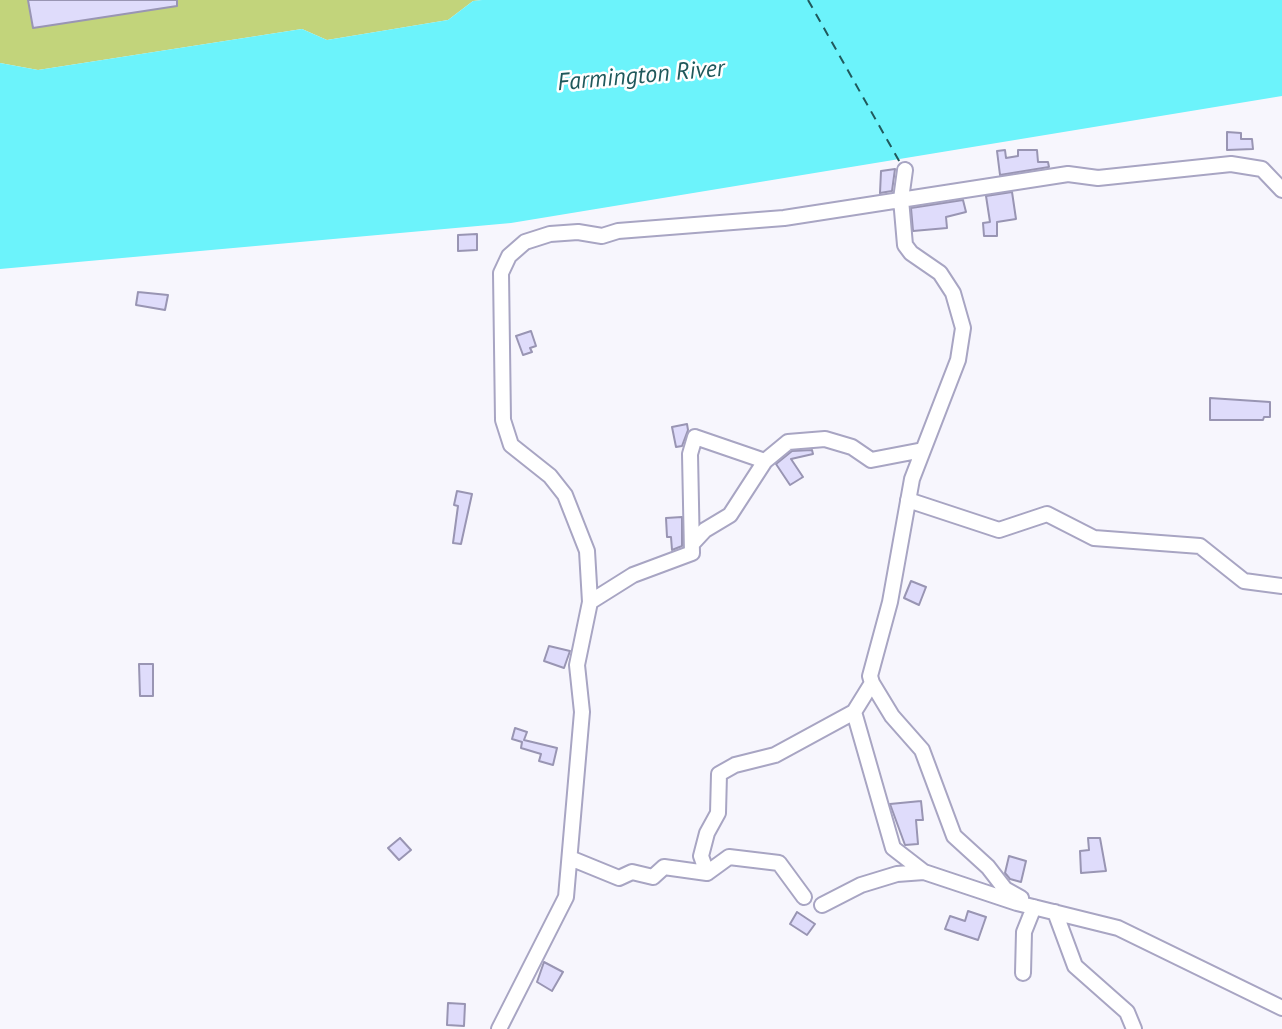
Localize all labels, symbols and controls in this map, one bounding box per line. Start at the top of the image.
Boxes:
water label: Farmington River [556,54,726,98]

